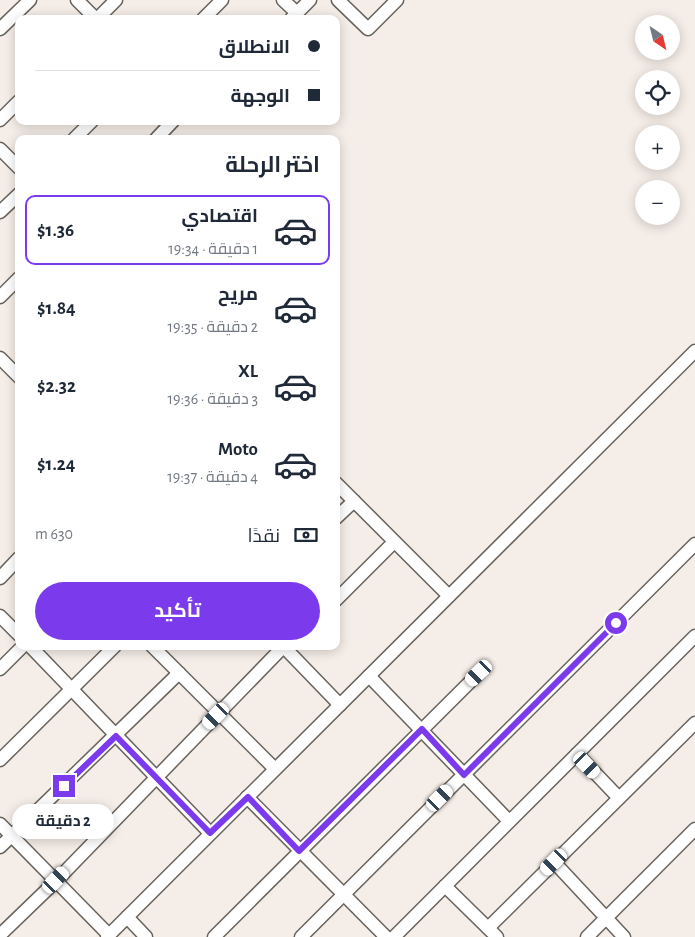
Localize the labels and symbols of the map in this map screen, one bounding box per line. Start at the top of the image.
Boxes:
north arrow [635,15,680,60]
route start [605,612,627,634]
car [462,657,495,689]
car [200,700,231,732]
car [571,749,602,781]
route end [53,775,75,797]
car [424,782,455,814]
callout: 2 دقيقة [13,804,115,838]
car [538,846,569,878]
car [40,864,71,896]

